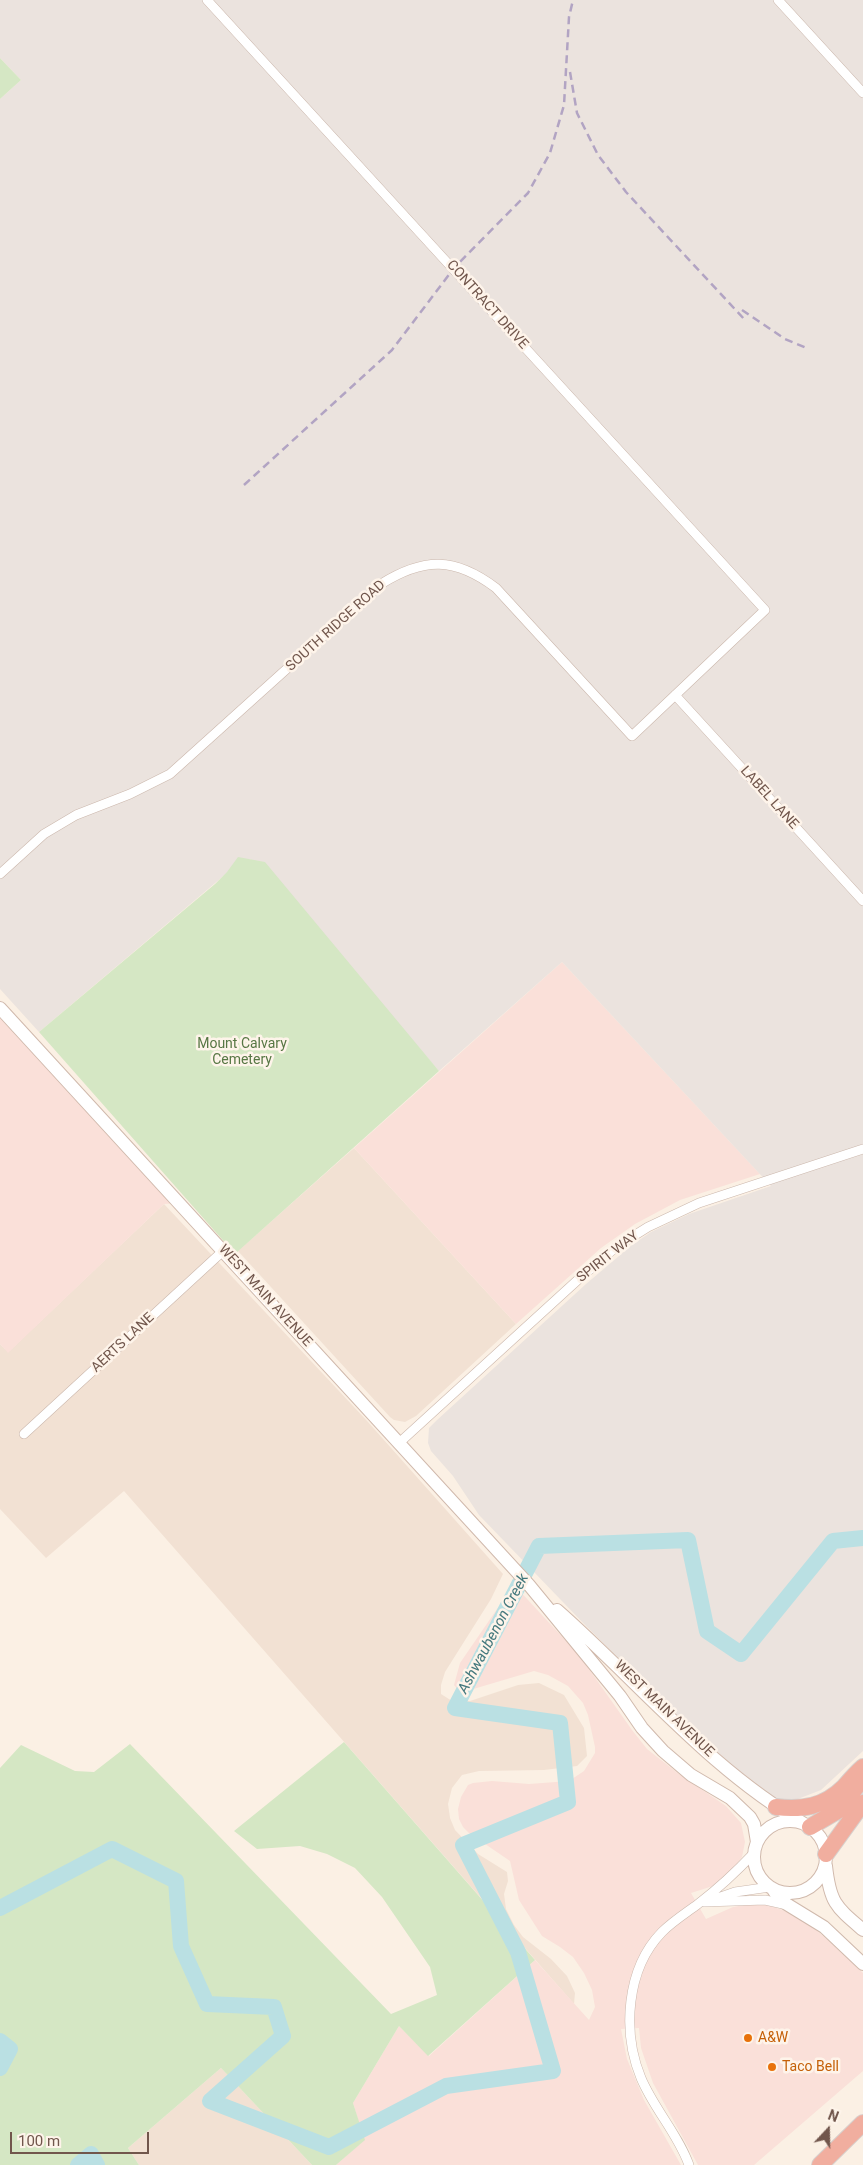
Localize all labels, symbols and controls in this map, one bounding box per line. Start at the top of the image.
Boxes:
street label: CONTRACT DRIVE [443,257,531,353]
street label: SOUTH RIDGE ROAD [283,577,389,675]
street label: LABEL LANE [736,763,802,833]
park label: Mount Calvary Cemetery [197,1036,287,1068]
street label: SPIRIT WAY [574,1228,642,1286]
street label: WEST MAIN AVENUE [215,1241,315,1351]
street label: AERTS LANE [88,1310,158,1376]
water label: Ashwaubenon Creek [455,1571,533,1697]
street label: WEST MAIN AVENUE [611,1657,717,1761]
place label: A&W [758,2030,788,2046]
marker: A&W [742,2032,754,2044]
place label: Taco Bell [782,2059,839,2075]
marker: Taco Bell [766,2061,778,2073]
north arrow [803,2105,853,2155]
text: N [826,2107,841,2125]
scale bar [12,2122,151,2154]
text: 100 m [18,2132,60,2150]

